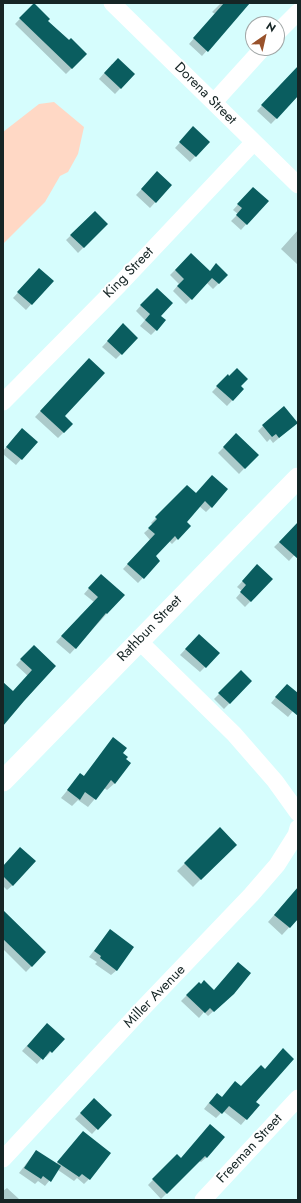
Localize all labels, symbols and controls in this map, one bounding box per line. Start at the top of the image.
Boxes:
north arrow [245,16,285,56]
text: N [263,18,279,36]
street label: Dorena Street [171,60,239,128]
street label: King Street [101,244,157,302]
street label: Rathbun Street [114,592,186,666]
street label: Miller Avenue [121,962,189,1032]
street label: Freeman Street [214,1111,286,1187]

